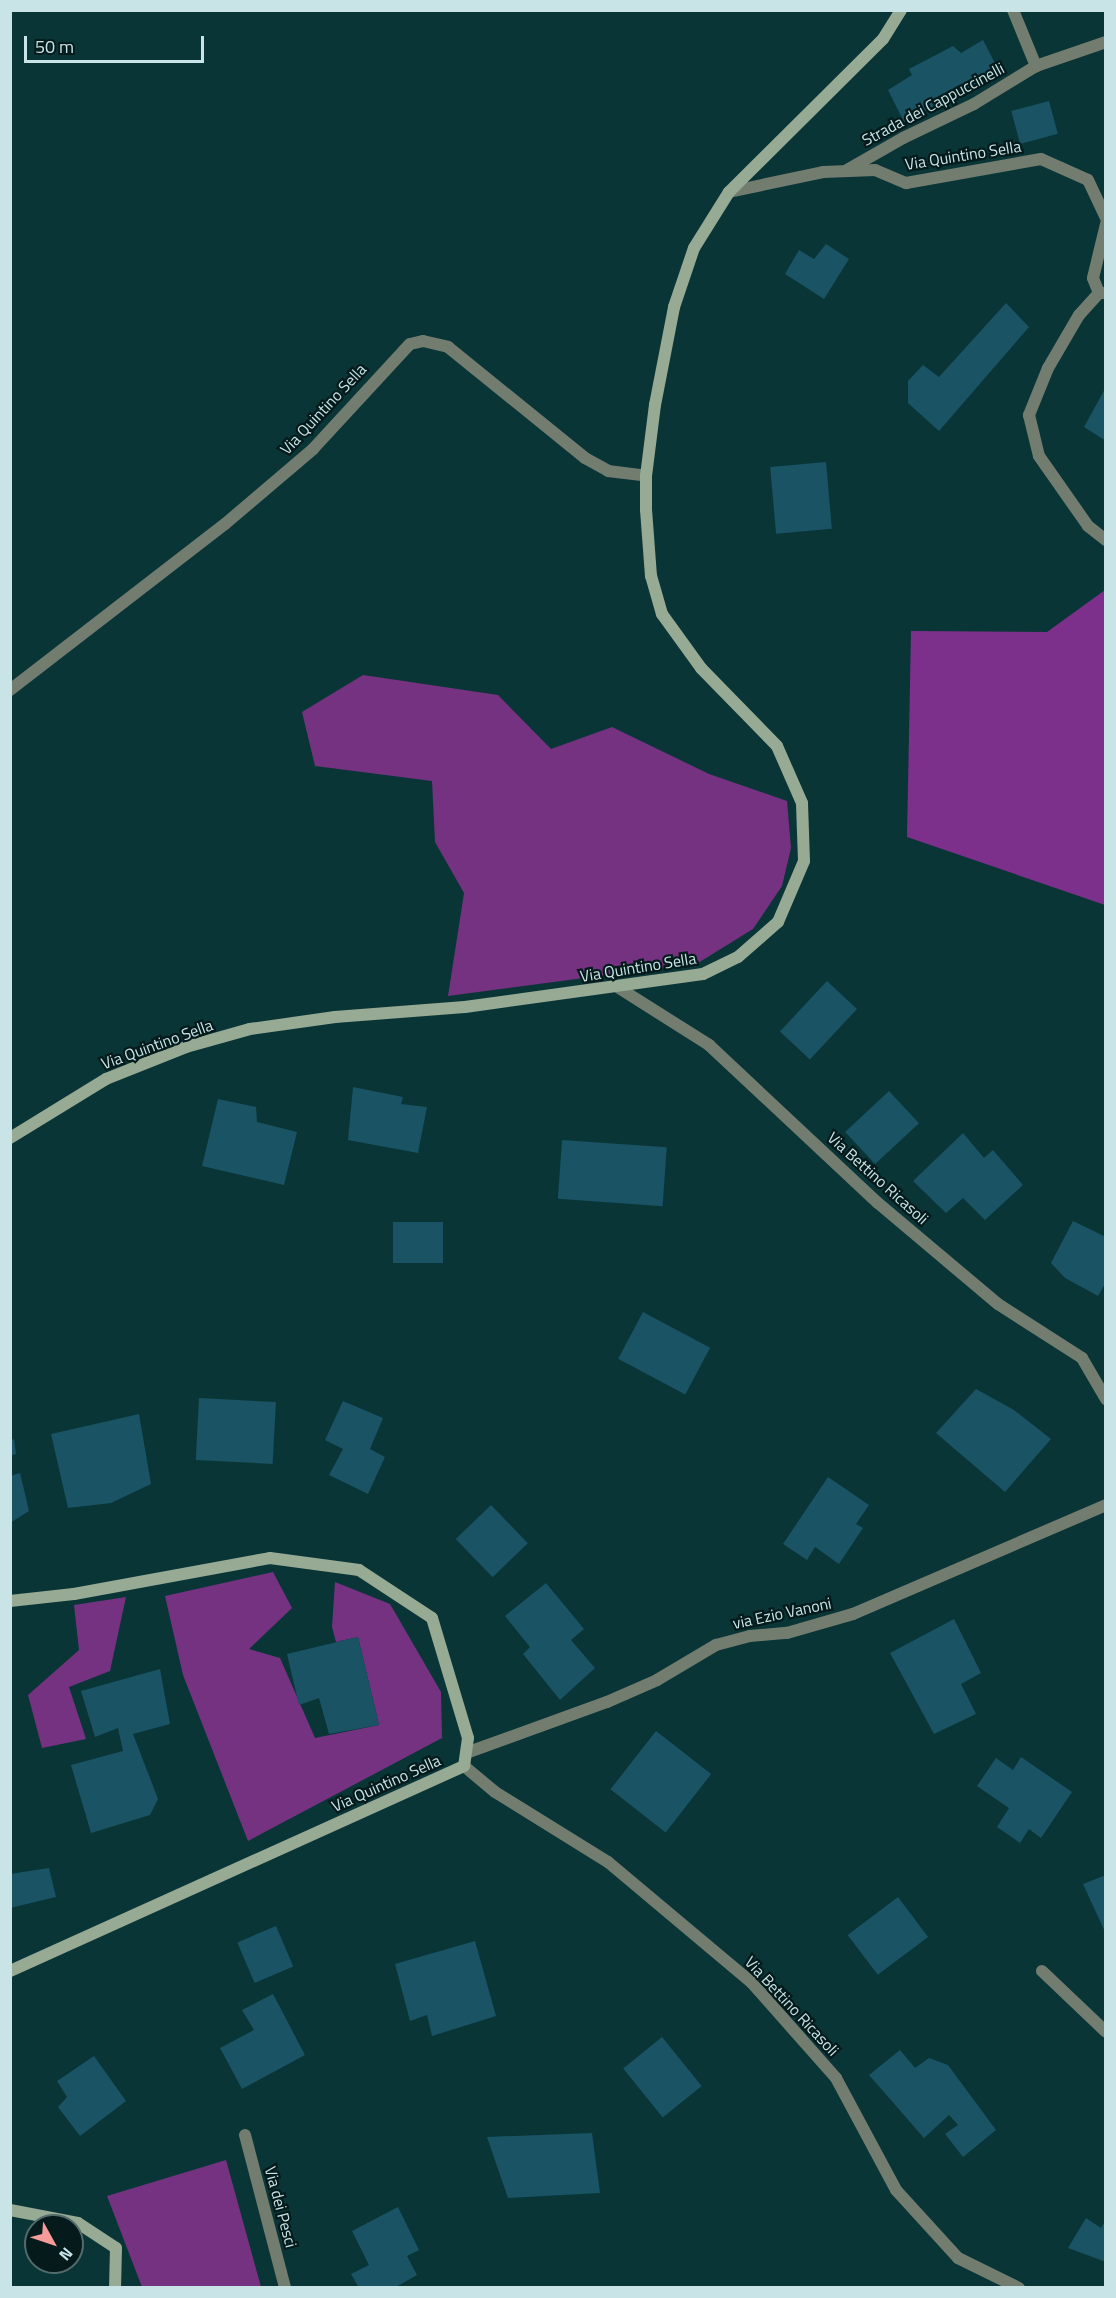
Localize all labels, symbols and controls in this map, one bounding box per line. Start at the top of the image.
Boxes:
scale bar [27,24,207,62]
text: 50 m [35,33,74,60]
street label: Strada dei Cappuccinelli [859,58,1007,150]
street label: Via Quintino Sella [904,136,1022,174]
street label: Via Quintino Sella [276,360,370,458]
street label: Via Quintino Sella [579,948,697,986]
street label: Via Quintino Sella [99,1015,215,1073]
street label: Via Bettino Ricasoli [824,1128,932,1228]
street label: via Ezio Vanoni [731,1593,833,1633]
street label: Via Quintino Sella [329,1750,443,1816]
street label: Via Bettino Ricasoli [741,1952,843,2060]
street label: Via dei Pesci [261,2164,301,2250]
north arrow [24,2214,84,2274]
text: N [53,2242,79,2266]

